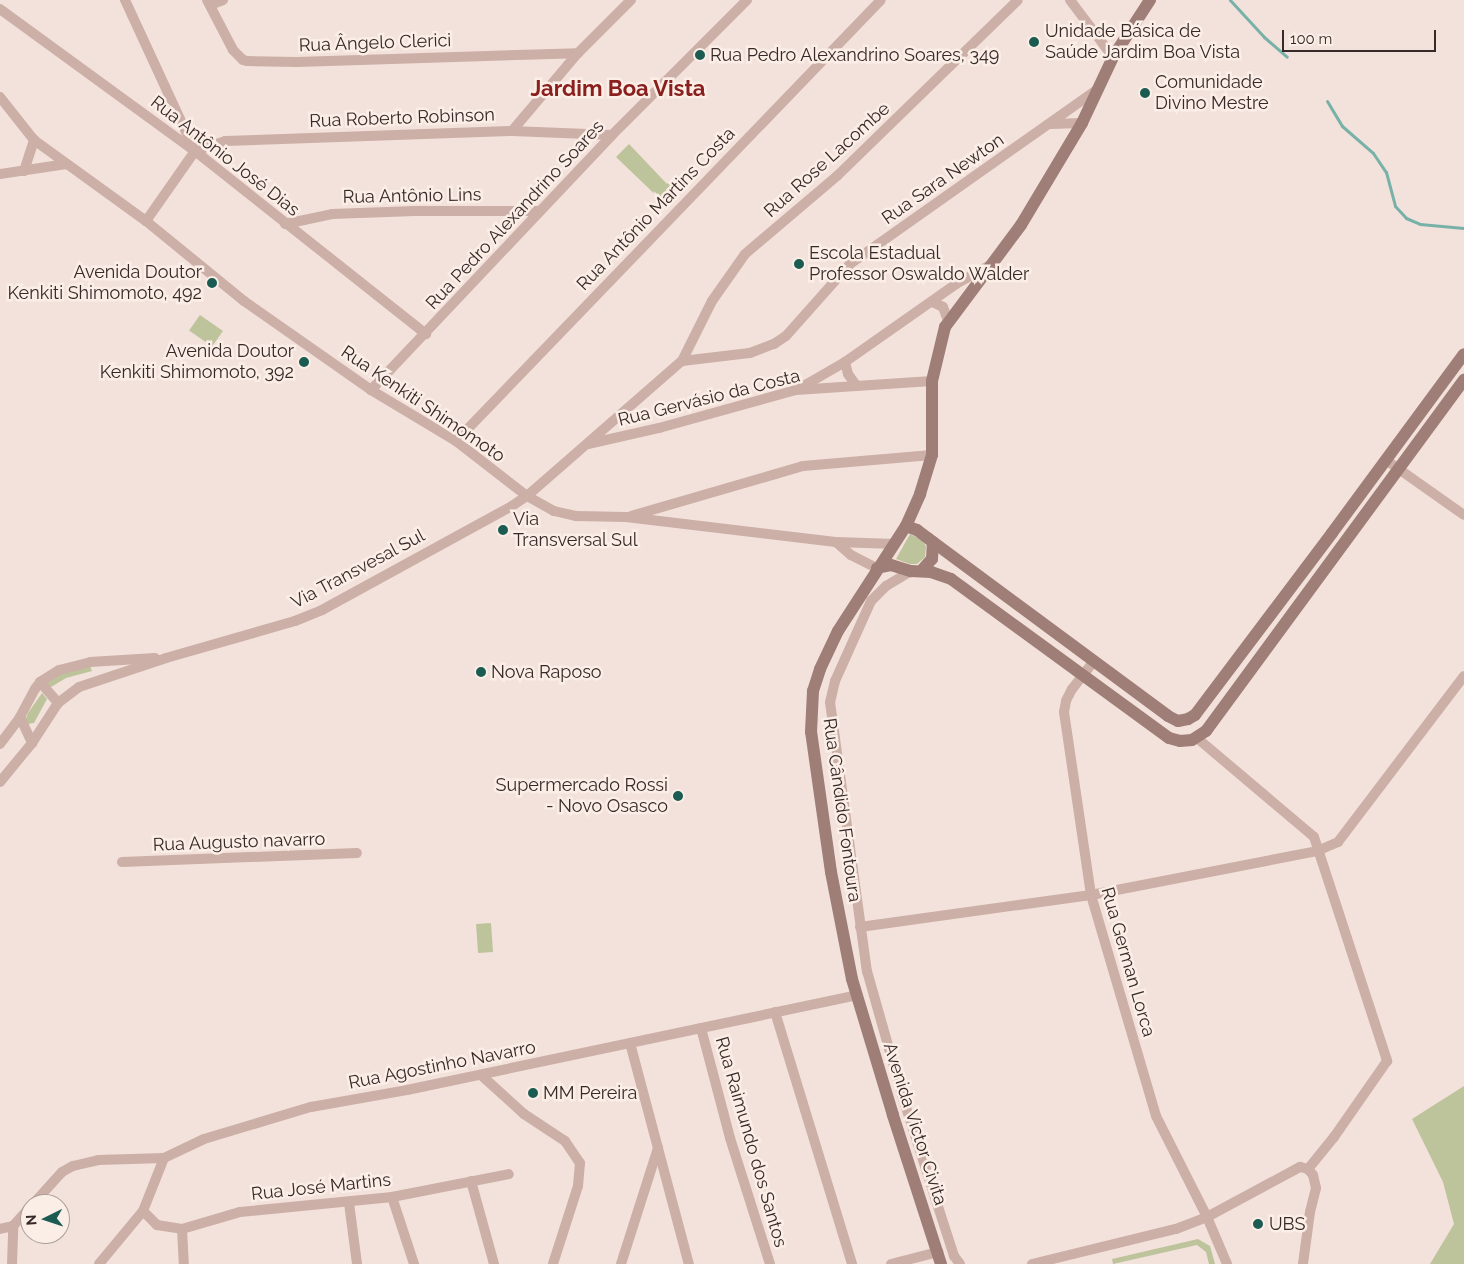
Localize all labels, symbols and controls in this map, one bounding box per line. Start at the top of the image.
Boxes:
scale bar [1284,20,1438,52]
place label: Unidade Básica de Saúde Jardim Boa Vista [1045,21,1241,64]
street label: Rua Ângelo Clerici [298,30,452,56]
text: 100 m [1290,30,1332,48]
marker: Unidade Básica de Saúde Jardim Boa Vista [1027,35,1041,49]
place label: Rua Pedro Alexandrino Soares, 349 [710,44,1000,66]
marker: Rua Pedro Alexandrino Soares, 349 [694,49,706,61]
place label: Comunidade Divino Mestre [1155,72,1269,115]
district label: Jardim Boa Vista [530,76,706,102]
marker: Comunidade Divino Mestre [1139,87,1151,99]
street label: Rua Antônio José Dias [146,91,304,221]
street label: Rua Rose Lacombe [760,98,894,222]
street label: Rua Roberto Robinson [309,104,495,132]
street label: Rua Pedro Alexandrino Soares [421,116,609,314]
street label: Rua Antônio Martins Costa [572,123,740,295]
street label: Rua Sara Newton [878,129,1008,229]
street label: Rua Antônio Lins [342,184,482,208]
place label: Escola Estadual Professor Oswaldo Walder [809,243,1030,286]
marker: Escola Estadual Professor Oswaldo Walder [793,258,805,270]
place label: Avenida Doutor Kenkiti Shimomoto, 492 [8,262,202,304]
marker: Avenida Doutor Kenkiti Shimomoto, 492 [206,277,218,289]
place label: Avenida Doutor Kenkiti Shimomoto, 392 [100,341,294,384]
street label: Rua Kenkiti Shimomoto [337,341,509,467]
marker: Avenida Doutor Kenkiti Shimomoto, 392 [298,356,310,368]
street label: Rua Gervásio da Costa [616,365,802,431]
place label: Via Transversal Sul [513,509,638,552]
street label: Via Transvesal Sul [287,524,429,614]
marker: Via Transversal Sul [497,524,509,536]
place label: Nova Raposo [491,661,602,683]
marker: Nova Raposo [475,666,487,678]
street label: Rua Cândido Fontoura [818,717,866,903]
place label: Supermercado Rossi - Novo Osasco [496,775,668,818]
marker: Supermercado Rossi - Novo Osasco [672,790,684,802]
street label: Rua Augusto navarro [152,828,326,856]
street label: Rua German Lorca [1096,885,1160,1039]
street label: Rua Raimundo dos Santos [711,1034,791,1250]
street label: Rua Agostinho Navarro [346,1036,538,1094]
street label: Avenida Victor Civita [878,1040,952,1208]
place label: MM Pereira [543,1082,637,1104]
marker: MM Pereira [527,1087,539,1099]
street label: Rua José Martins [250,1169,392,1205]
north arrow [20,1194,70,1244]
place label: UBS [1269,1213,1306,1235]
text: N [23,1214,39,1226]
marker: UBS [1251,1217,1265,1231]

